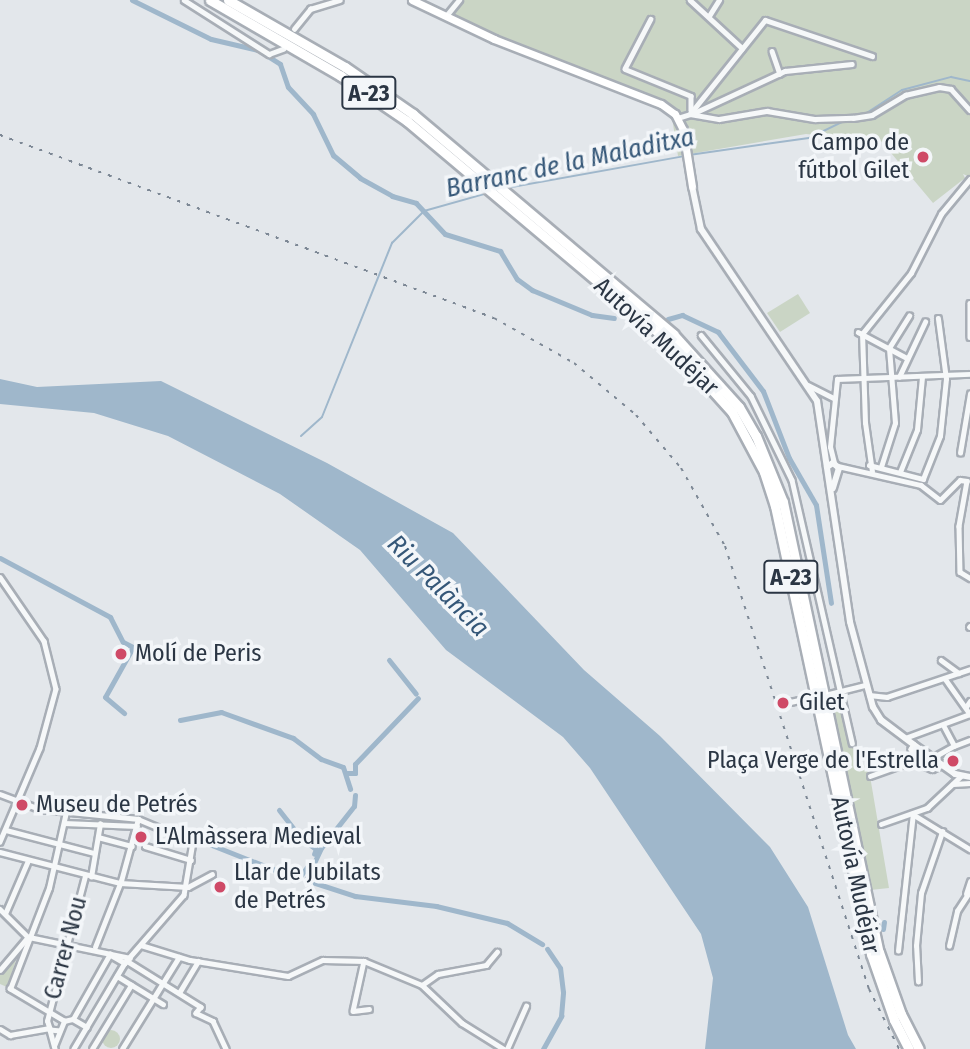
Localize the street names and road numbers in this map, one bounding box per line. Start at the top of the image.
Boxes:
road number: A-23 [341,74,397,113]
street label: Autovía Mudéjar [588,272,724,402]
road number: A-23 [763,558,819,596]
street label: Autovía Mudéjar [824,794,886,956]
street label: Carrer Nou [38,893,94,1003]

